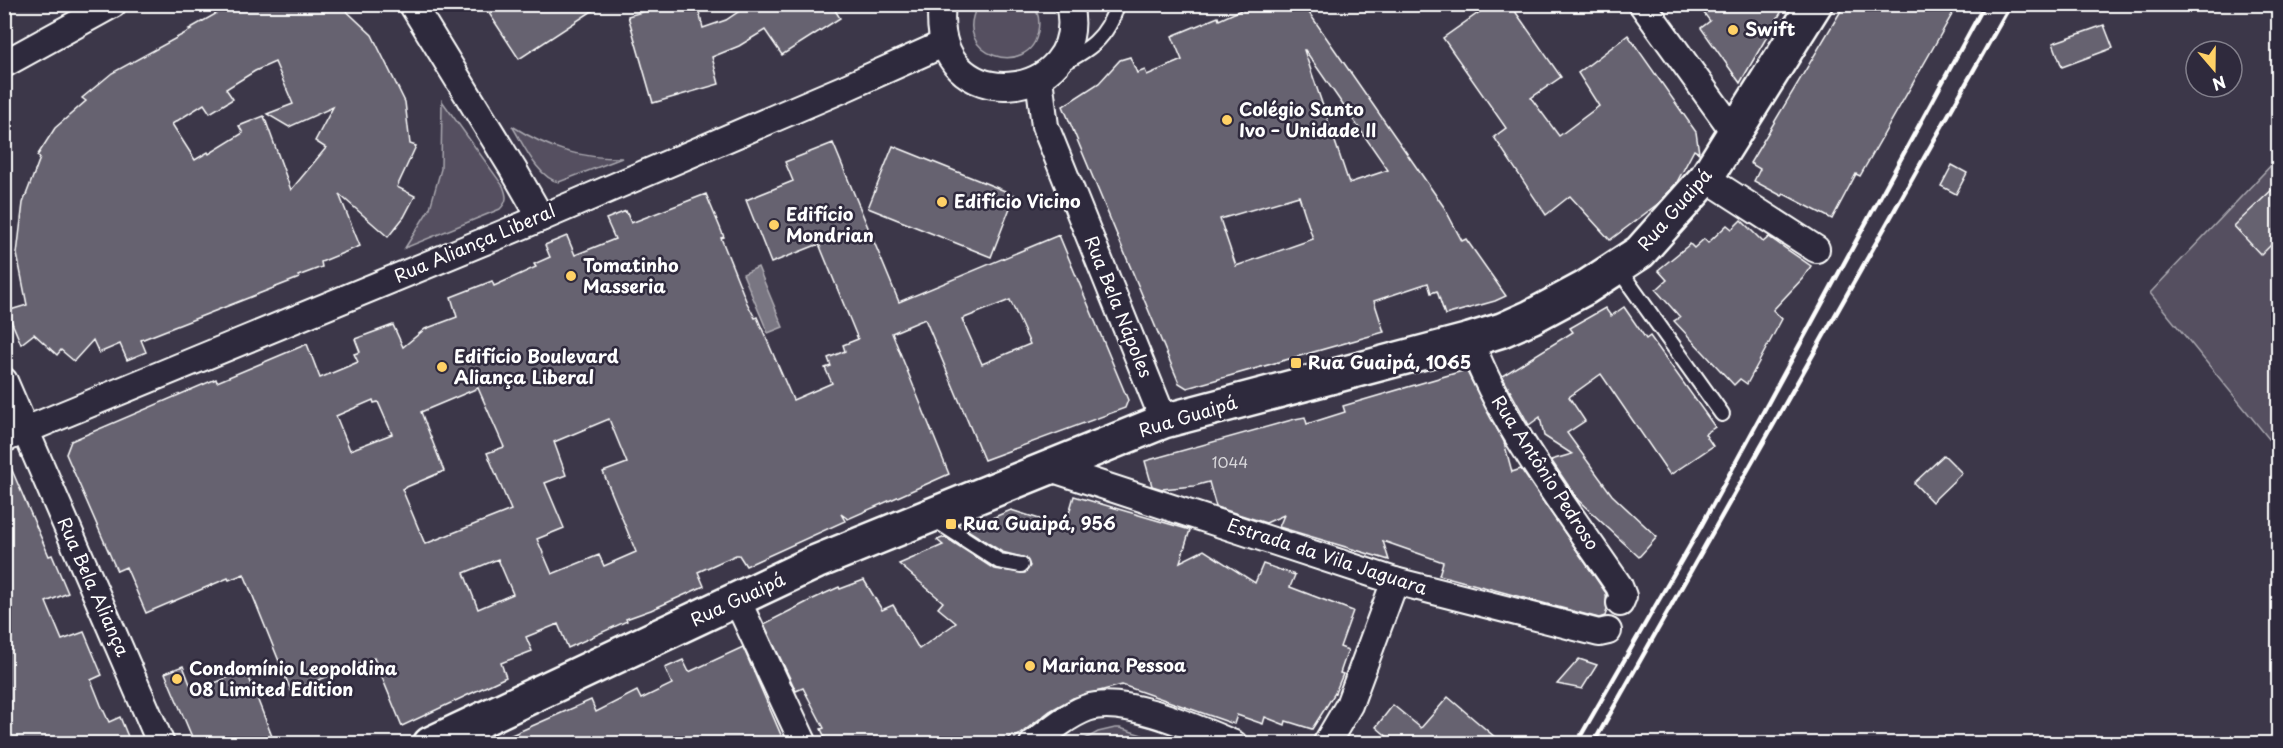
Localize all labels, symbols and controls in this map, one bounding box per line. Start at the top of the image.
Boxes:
place label: Swift [1745,15,1796,42]
marker: Swift [1726,23,1740,37]
north arrow [2184,39,2244,99]
text: N [2209,71,2230,97]
place label: Colégio Santo Ivo – Unidade II [1239,95,1376,143]
marker: Colégio Santo Ivo – Unidade II [1220,113,1234,127]
street label: Rua Guaipá [1630,161,1718,256]
place label: Edifício Vicino [954,187,1081,214]
marker: Edifício Vicino [935,195,949,209]
street label: Rua Aliança Liberal [390,196,559,289]
place label: Edifício Mondrian [786,200,874,248]
marker: Edifício Mondrian [767,218,781,232]
street label: Rua Bela Nápoles [1079,231,1160,381]
place label: Tomatinho Masseria [583,251,679,299]
marker: Tomatinho Masseria [564,269,578,283]
place label: Edifício Boulevard Aliança Liberal [454,342,619,390]
place label: Rua Guaipá, 1065 [1308,348,1471,375]
marker: Rua Guaipá, 1065 [1289,356,1303,370]
marker: Edifício Boulevard Aliança Liberal [435,360,449,374]
street label: Rua Guaipá [1135,388,1241,443]
street label: Rua Antônio Pedroso [1486,389,1607,555]
house number: 1044 [1212,450,1248,473]
place label: Rua Guaipá, 956 [963,509,1116,536]
street label: Estrada da Vila Jaguara [1224,510,1432,601]
street label: Rua Bela Aliança [52,512,137,661]
marker: Rua Guaipá, 956 [944,517,958,531]
street label: Rua Guaipá [686,565,790,632]
place label: Mariana Pessoa [1042,651,1186,678]
place label: Condomínio Leopoldina 08 Limited Edition [189,654,398,702]
marker: Mariana Pessoa [1023,659,1037,673]
marker: Condomínio Leopoldina 08 Limited Edition [170,672,184,686]

